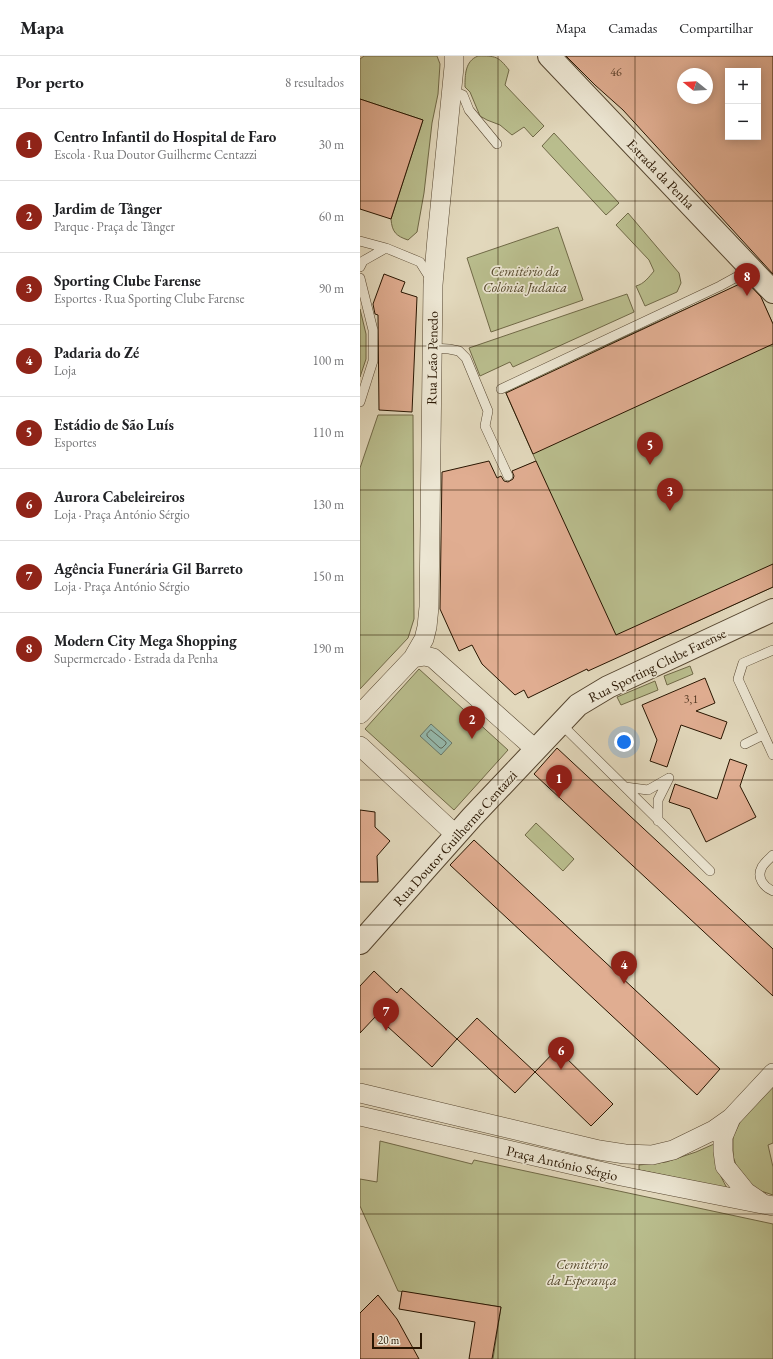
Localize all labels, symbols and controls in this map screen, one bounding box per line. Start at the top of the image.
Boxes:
text: Mapa [20,15,64,40]
text: Mapa [556,19,586,37]
text: Camadas [608,19,657,37]
text: Compartilhar [679,19,753,37]
house number: 46 [610,64,622,80]
north arrow [677,68,713,104]
map controls [725,68,761,140]
button: + [725,68,761,104]
text: Por perto [16,71,84,93]
text: 8 resultados [285,74,344,91]
button: − [725,104,761,140]
text: Centro Infantil do Hospital de Faro [54,127,276,146]
street label: Estrada da Penha [623,135,699,213]
text: 1 [26,136,32,153]
text: 30 m [319,136,344,153]
text: Escola · Rua Doutor Guilherme Centazzi [54,146,257,163]
text: Jardim de Tânger [54,199,162,218]
text: 2 [26,208,32,225]
text: 60 m [319,208,344,225]
text: Parque · Praça de Tânger [54,218,175,235]
park label: Cemitério da Colónia Judaica [483,262,567,296]
pin: 8 [734,263,760,296]
text: Sporting Clube Farense [54,271,201,290]
text: 3 [26,280,32,297]
text: 90 m [319,280,344,297]
text: Esportes · Rua Sporting Clube Farense [54,290,245,307]
street label: Rua Leão Penedo [422,311,442,405]
text: Padaria do Zé [54,343,139,362]
text: 4 [26,352,32,369]
text: 100 m [313,352,344,369]
text: Loja [54,362,76,379]
text: Estádio de São Luís [54,415,174,434]
text: 5 [26,424,32,441]
text: 110 m [313,424,344,441]
pin: 5 [637,432,663,465]
text: Esportes [54,434,96,451]
pin: 3 [657,478,683,511]
text: Aurora Cabeleireiros [54,487,185,506]
text: 6 [26,496,32,513]
text: 130 m [313,496,344,513]
text: Loja · Praça António Sérgio [54,506,190,523]
text: Agência Funerária Gil Barreto [54,559,243,578]
text: 7 [26,568,32,585]
text: 150 m [313,568,344,585]
text: Loja · Praça António Sérgio [54,578,190,595]
street label: Rua Sporting Clube Farense [585,624,729,706]
text: Modern City Mega Shopping [54,631,237,650]
text: 8 [26,640,32,657]
text: 190 m [313,640,344,657]
text: Supermercado · Estrada da Penha [54,650,218,667]
house number: 3,1 [684,691,698,707]
pin: 2 [459,706,485,739]
your location [614,732,634,752]
pin: 1 [546,765,572,798]
street label: Rua Doutor Guilherme Centazzi [389,766,521,910]
pin: 4 [611,951,637,984]
pin: 7 [373,998,399,1031]
pin: 6 [548,1037,574,1070]
street label: Praça António Sérgio [504,1141,620,1185]
park label: Cemitério da Esperança [547,1255,617,1289]
scale bar [372,1331,422,1350]
text: 20 m [378,1333,399,1347]

